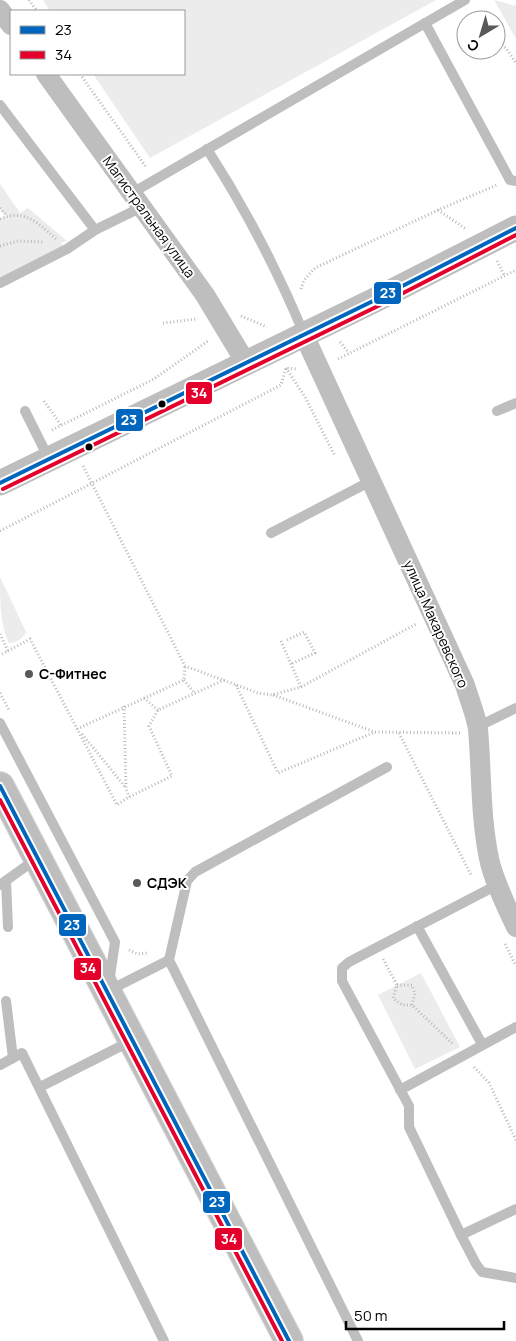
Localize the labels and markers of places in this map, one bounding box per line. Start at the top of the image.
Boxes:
unlabelled marker [157,399,167,409]
unlabelled marker [84,442,94,452]
place label: С-Фитнес [39,664,107,683]
marker: С-Фитнес [23,668,35,680]
place label: СДЭК [147,873,188,892]
marker: СДЭК [131,877,143,889]

